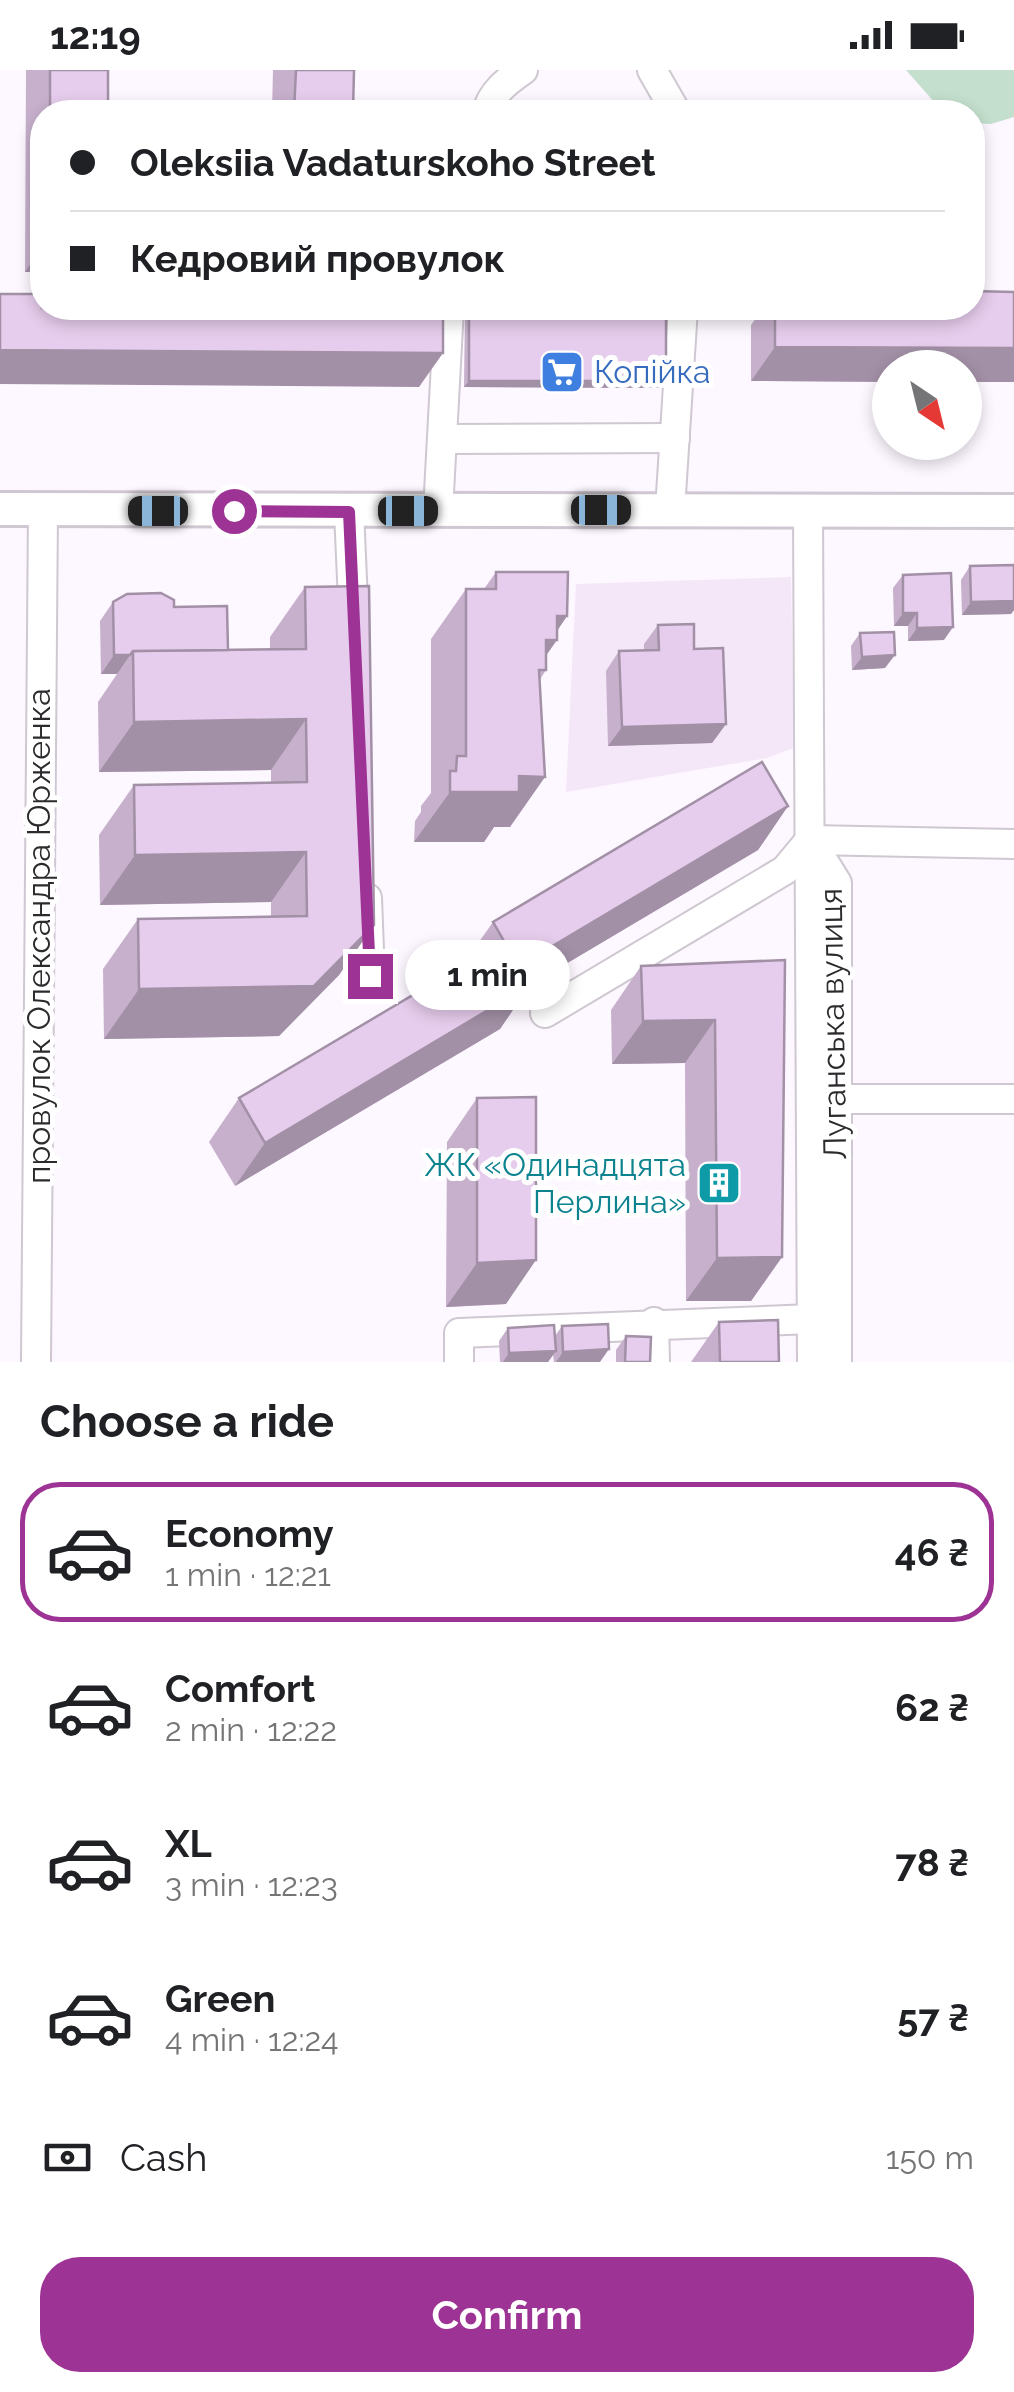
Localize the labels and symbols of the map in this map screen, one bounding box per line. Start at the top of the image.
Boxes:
supermarket icon: Копійка [539,349,585,395]
north arrow [872,350,982,460]
place label: Копійка [594,353,711,390]
route start [212,489,257,534]
car [571,495,631,525]
car [128,496,188,526]
car [378,496,438,526]
street label: провулок Олександра Юрженка [20,688,57,1184]
street label: Луганська вулиця [812,888,853,1160]
callout: 1 min [405,941,570,1011]
route end [348,954,393,999]
place label: ЖК «Одинадцята Перлина» [424,1146,686,1220]
building icon: ЖК «Одинадцята Перлина» [696,1160,742,1206]

